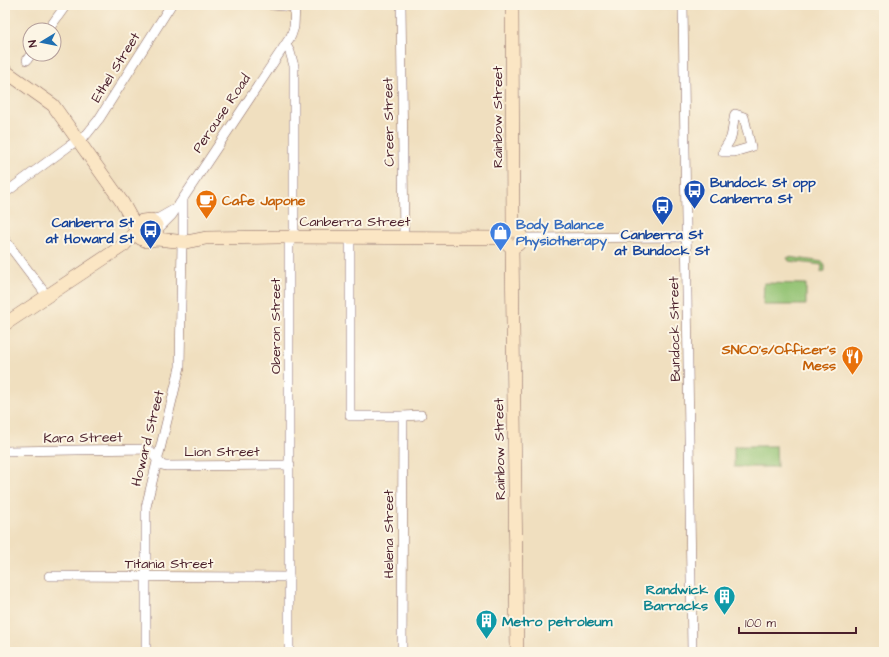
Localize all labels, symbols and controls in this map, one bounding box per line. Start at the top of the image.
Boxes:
north arrow [22,22,62,62]
street label: Ethel Street [86,28,146,107]
text: N [25,39,41,48]
street label: Rainbow Street [488,66,508,168]
street label: Perouse Road [188,70,256,157]
street label: Creer Street [378,77,400,167]
place label: Bundock St opp Canberra St [710,173,816,209]
bus stop icon: Bundock St opp Canberra St [681,177,707,210]
cafe icon: Cafe Japone [193,187,219,220]
place label: Cafe Japone [222,191,306,211]
bus stop icon: Canberra St at Bundock St [649,193,675,226]
street label: Canberra Street [300,212,411,232]
place label: Canberra St at Howard St [45,213,134,249]
place label: Body Balance Physiotherapy [516,215,607,251]
bus stop icon: Canberra St at Howard St [137,217,163,250]
shop icon: Body Balance Physiotherapy [488,219,514,252]
place label: Canberra St at Bundock St [613,225,710,261]
street label: Bundock Street [664,276,686,382]
street label: Oberon Street [266,278,286,374]
place label: SNCO's/Officer's Mess [721,340,836,376]
restaurant icon: SNCO's/Officer's Mess [839,344,865,377]
street label: Howard Street [126,388,170,488]
street label: Rainbow Street [489,397,511,500]
street label: Kara Street [43,427,123,449]
street label: Lion Street [184,442,260,462]
street label: Helena Street [379,489,399,578]
street label: Titania Street [125,554,214,574]
place label: Randwick Barracks [644,580,708,616]
building icon: Randwick Barracks [711,584,737,617]
building icon: Metro petroleum [474,608,500,641]
scale bar [739,609,856,635]
place label: Metro petroleum [502,612,614,632]
text: 100 m [745,615,776,632]

